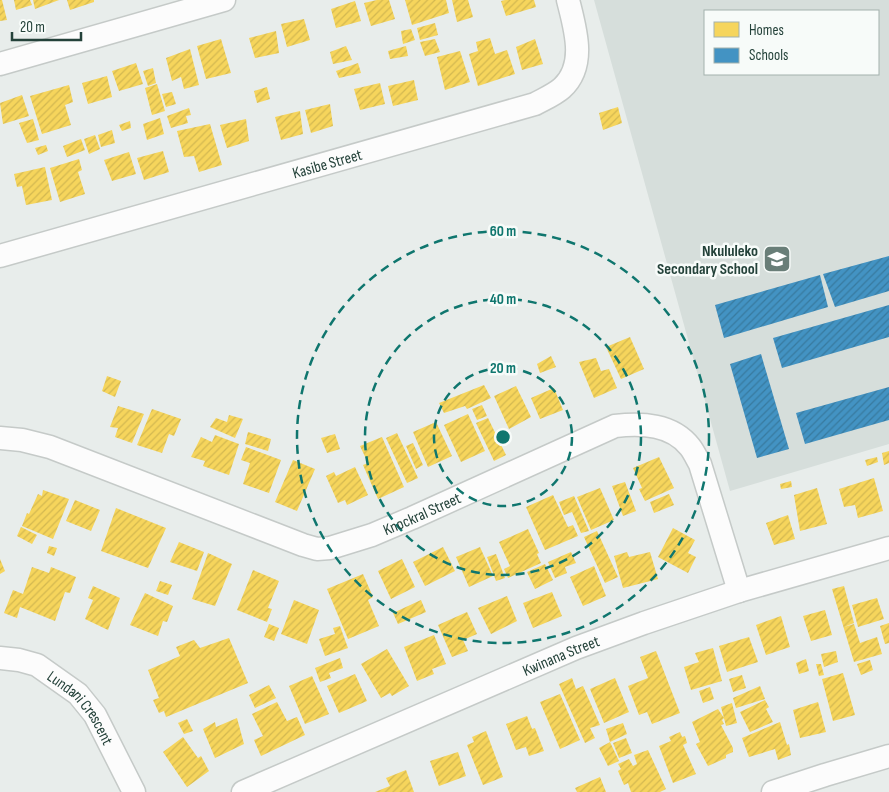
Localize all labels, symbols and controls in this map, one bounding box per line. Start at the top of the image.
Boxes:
scale bar [12,10,81,42]
legend [704,10,879,75]
text: 20 m [20,18,45,37]
text: Homes [749,21,784,40]
text: Schools [749,46,788,65]
street label: Kasibe Street [290,146,365,183]
text: 60 m [490,222,516,241]
place label: Nkululeko Secondary School [657,242,758,279]
school or university icon: Nkululeko Secondary School [762,244,792,274]
text: 40 m [490,290,516,309]
text: 20 m [490,359,516,378]
centre of rings [494,428,512,446]
street label: Knockral Street [381,489,464,540]
street label: Kwinana Street [520,632,602,681]
street label: Lundani Crescent [43,667,117,748]

